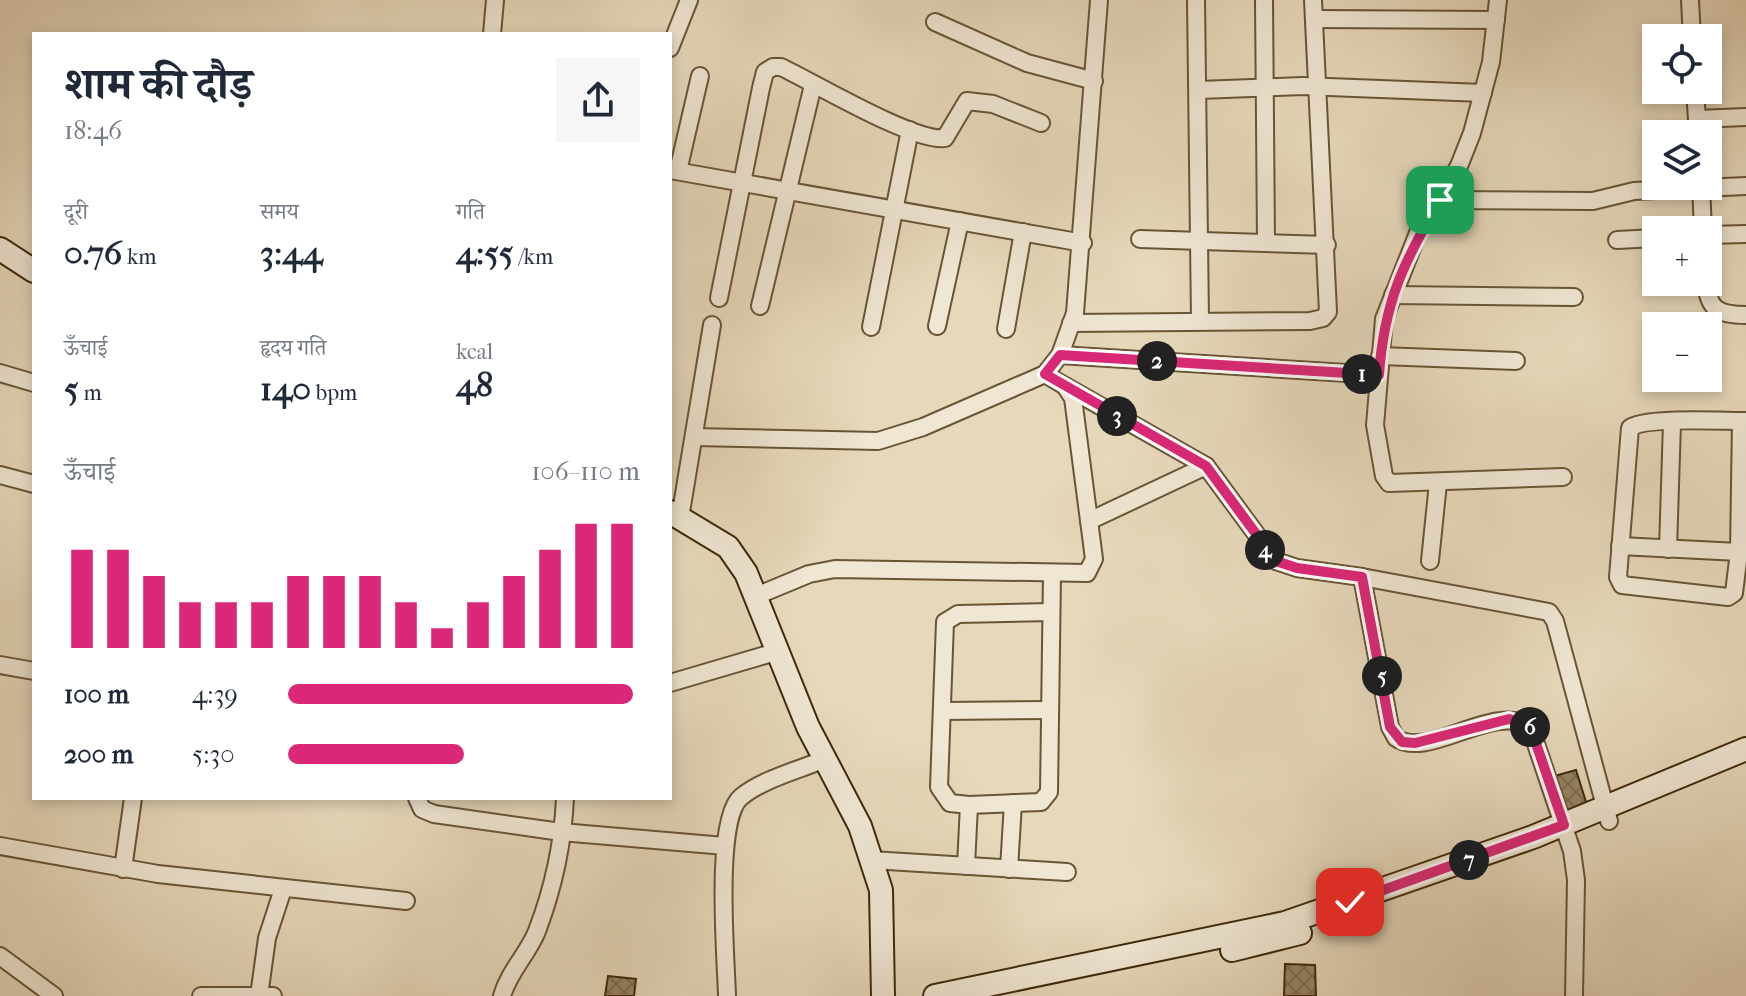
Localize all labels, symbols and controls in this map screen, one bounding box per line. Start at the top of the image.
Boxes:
map controls [1642,24,1722,392]
button: locate [1642,24,1722,104]
button: share [556,58,640,142]
text: शाम की दौड़ [64,59,252,110]
text: 18:46 [64,115,122,146]
button: layers [1642,120,1722,200]
pin [1406,166,1474,234]
icon: arrive [1418,178,1462,222]
text: दूरी [64,199,88,225]
text: समय [260,199,299,225]
text: गति [456,199,485,225]
button: + [1642,216,1722,296]
text: 0.76 [64,233,122,273]
text: 3:44 [260,233,323,273]
text: 4:55 [456,233,514,273]
text: km [122,244,157,270]
text: /km [514,244,553,270]
button: − [1642,312,1722,392]
text: ऊँचाई [64,335,107,361]
text: हृदय गति [260,335,326,361]
text: kcal [456,339,493,365]
pin: 2 [1137,341,1177,381]
text: 2 [1151,348,1163,374]
pin: 1 [1342,354,1382,394]
text: 1 [1358,361,1366,387]
text: 48 [456,365,493,405]
text: 5 [64,369,79,409]
text: 140 [260,369,311,409]
text: m [79,380,102,406]
text: bpm [311,380,357,406]
pin: 3 [1097,396,1137,436]
text: 3 [1112,403,1122,429]
text: ऊँचाई [64,456,115,487]
text: 106–110 m [531,456,640,487]
pin: 4 [1245,530,1285,570]
text: 4 [1259,537,1272,563]
pin: 5 [1362,656,1402,696]
text: 5 [1377,663,1387,689]
text: 100 m [64,679,129,710]
text: 4:39 [192,679,238,710]
pin: 6 [1510,707,1550,747]
text: 6 [1524,714,1536,740]
text: 200 m [64,739,133,770]
text: 5:30 [192,739,235,770]
pin: 7 [1449,840,1489,880]
text: 7 [1464,847,1474,873]
pin [1316,868,1384,936]
icon: check [1328,880,1372,924]

